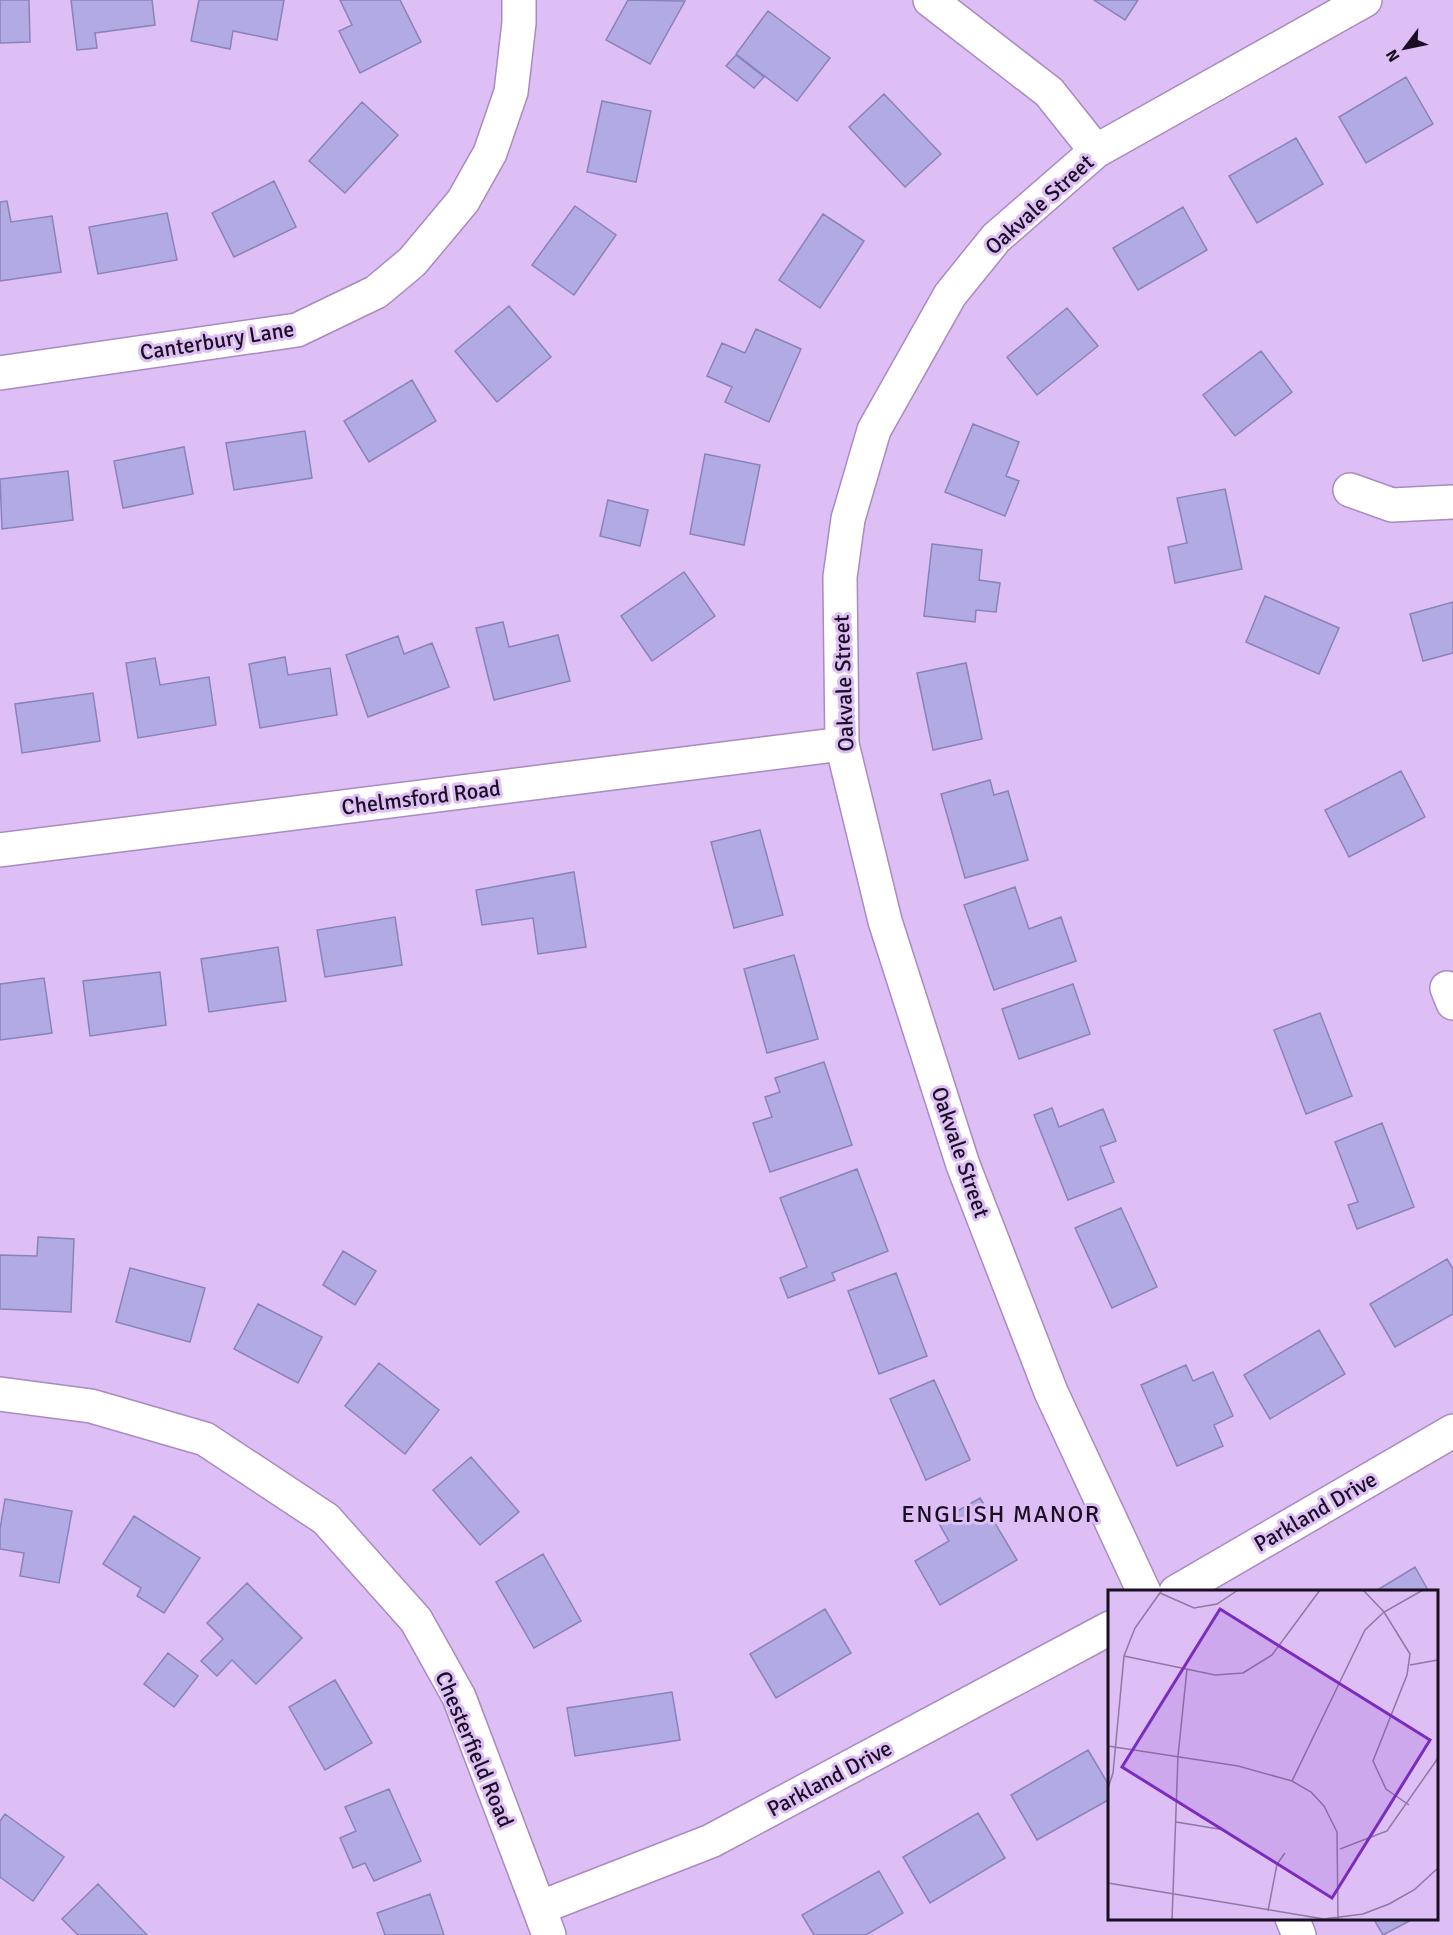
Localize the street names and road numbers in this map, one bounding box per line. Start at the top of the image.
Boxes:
street label: Oakvale Street [979,148,1099,260]
street label: Canterbury Lane [138,315,296,366]
street label: Oakvale Street [828,614,859,752]
street label: Chelmsford Road [340,774,502,821]
street label: Oakvale Street [925,1083,996,1222]
street label: Parkland Drive [1249,1465,1381,1557]
street label: Chesterfield Road [430,1667,520,1831]
street label: Parkland Drive [762,1734,896,1823]

